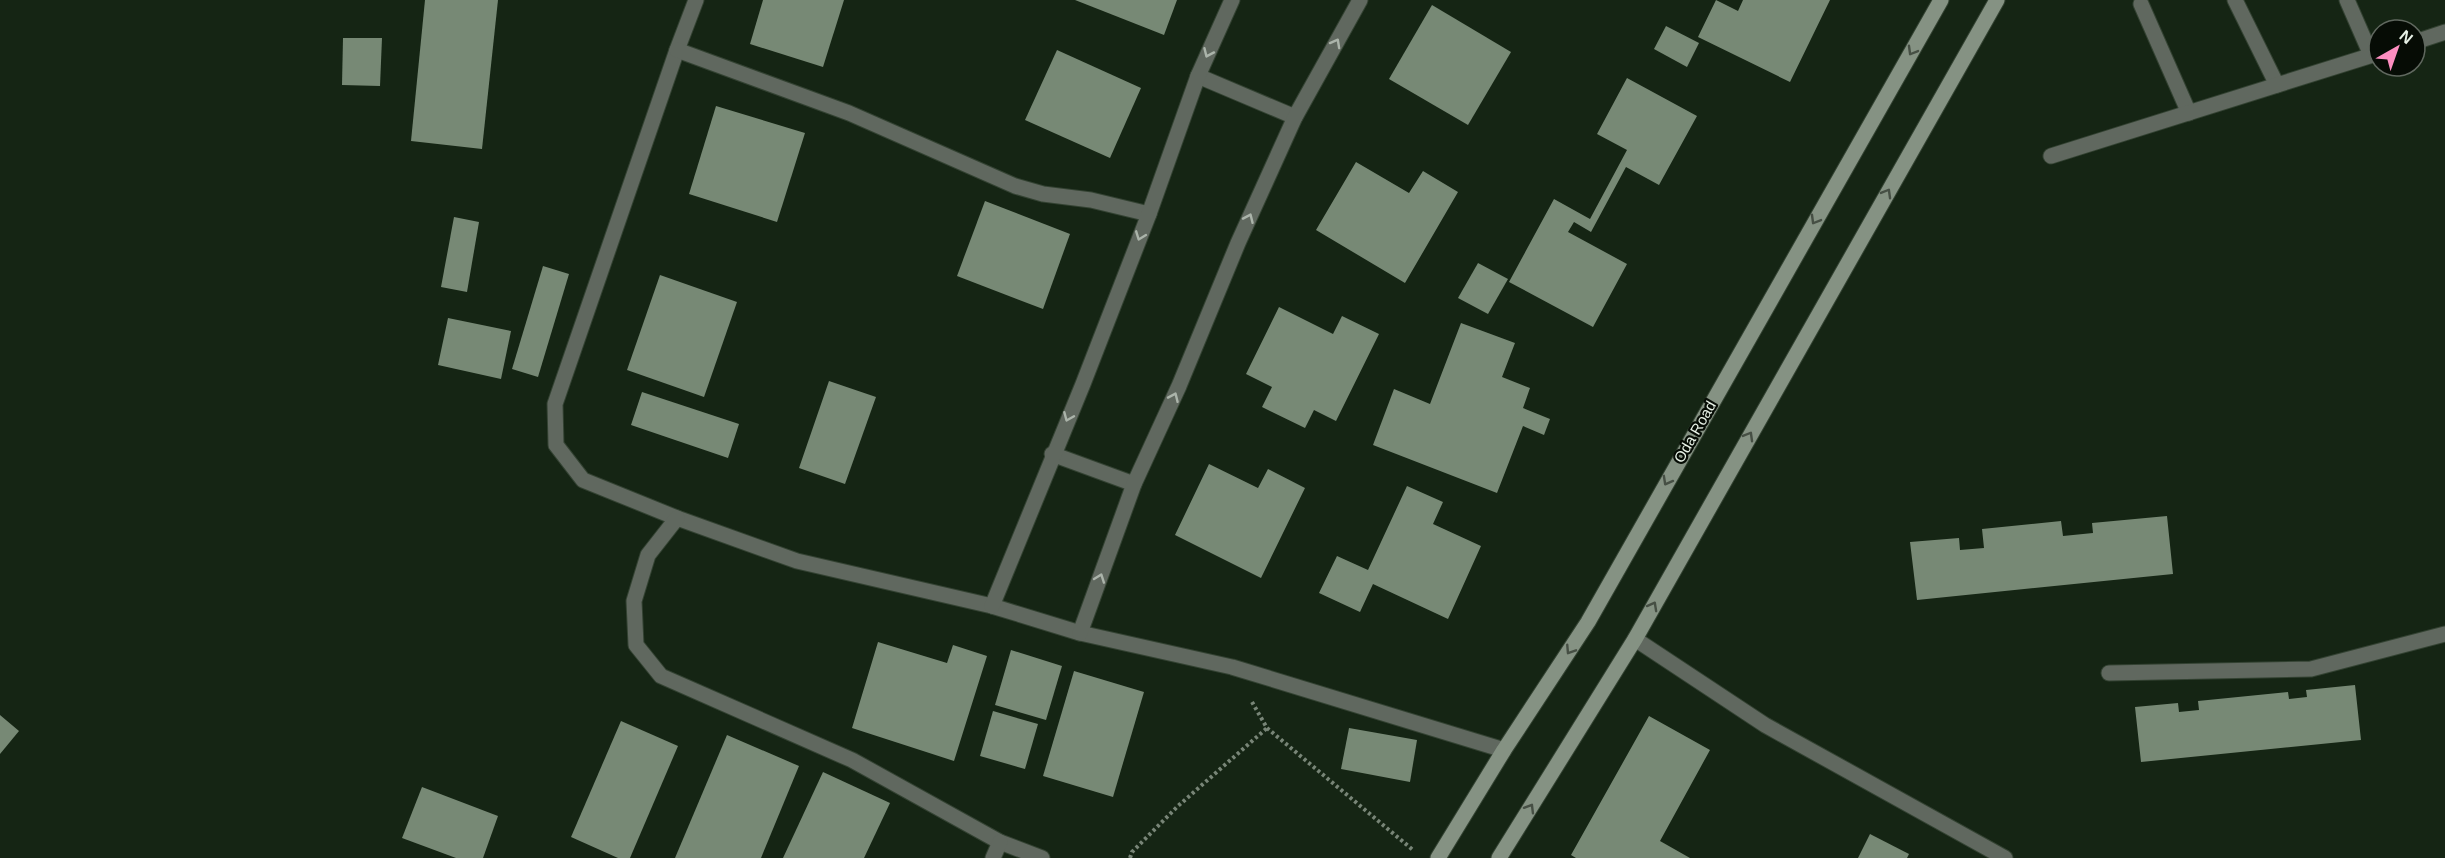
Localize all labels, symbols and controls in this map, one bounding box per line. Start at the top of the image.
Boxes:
north arrow [2367,18,2427,78]
text: N [2396,27,2416,47]
one-way arrow [1329,39,1340,50]
one-way arrow [1908,45,1919,55]
one-way arrow [1203,47,1215,58]
one-way arrow [1880,189,1891,200]
one-way arrow [1242,213,1254,224]
one-way arrow [1811,214,1822,224]
one-way arrow [1135,230,1147,241]
one-way arrow [1166,393,1178,404]
street label: Oda Road [1670,398,1719,466]
one-way arrow [1063,411,1075,422]
one-way arrow [1742,432,1753,442]
one-way arrow [1663,475,1674,485]
one-way arrow [1093,573,1105,584]
one-way arrow [1646,602,1658,612]
one-way arrow [1565,644,1577,654]
one-way arrow [1522,804,1534,814]

